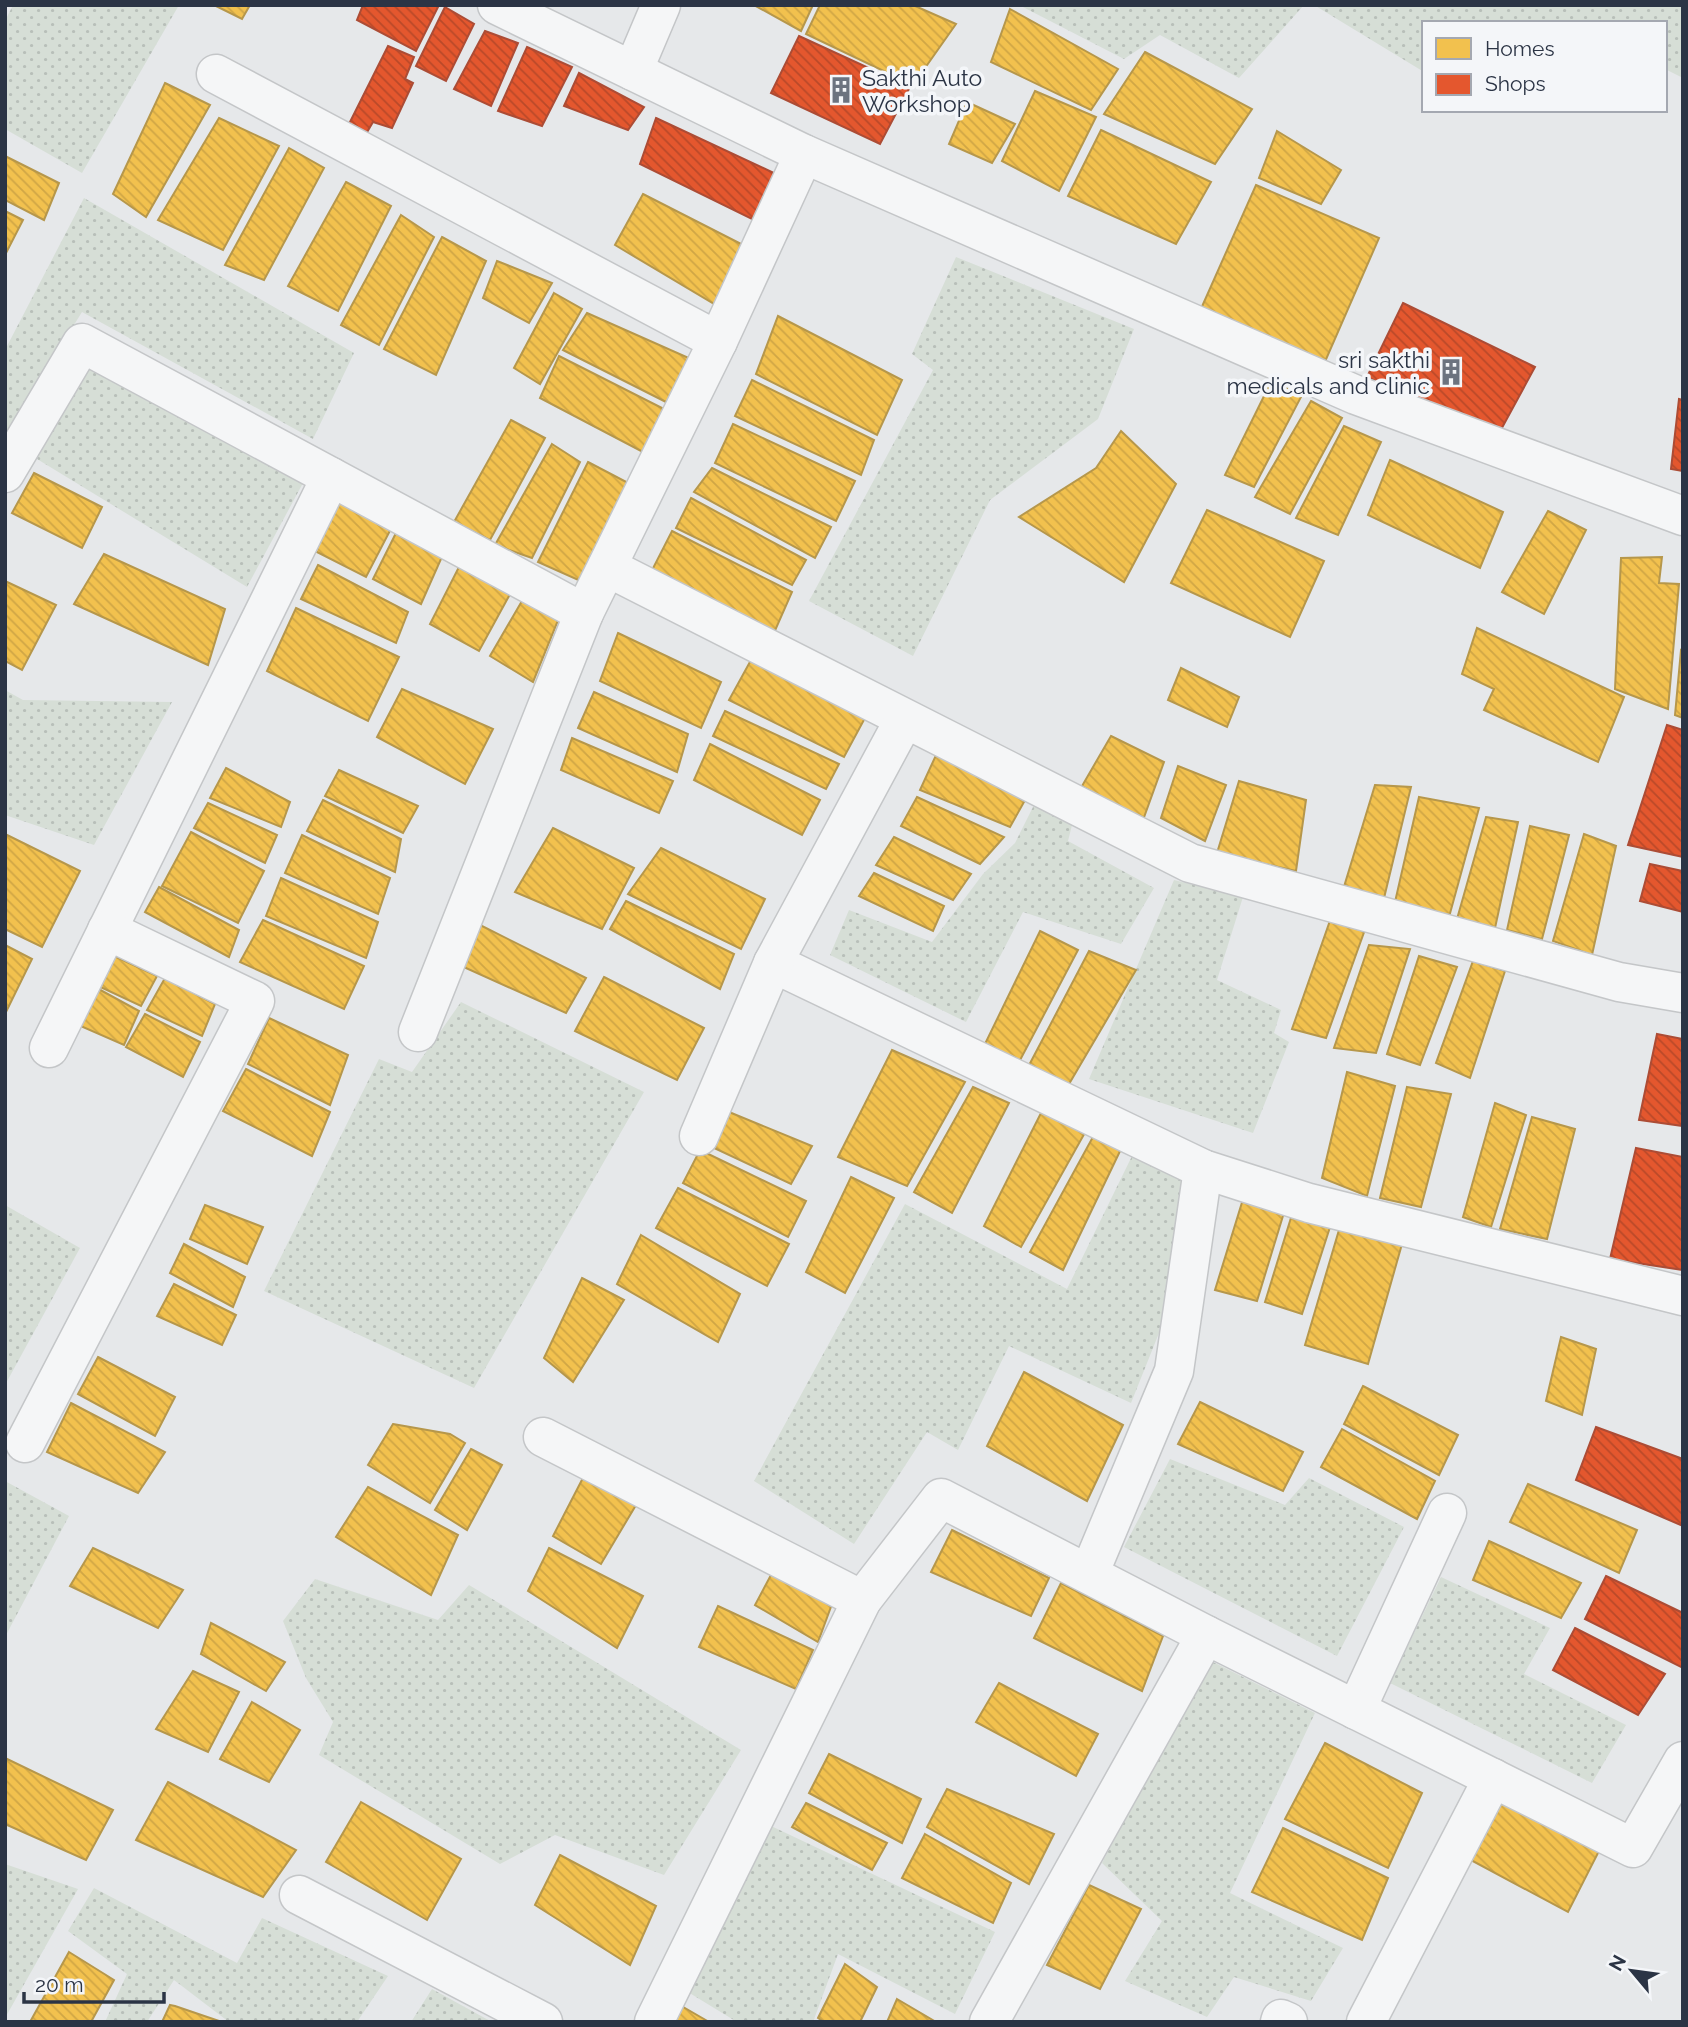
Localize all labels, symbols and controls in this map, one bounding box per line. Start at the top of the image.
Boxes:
legend [1422,21,1667,112]
text: Homes [1485,36,1555,61]
place label: Sakthi Auto Workshop [862,64,982,117]
text: Shops [1485,71,1546,96]
building icon: Sakthi Auto Workshop [826,75,856,105]
place label: sri sakthi medicals and clinic [1227,346,1430,399]
building icon: sri sakthi medicals and clinic [1436,357,1466,387]
north arrow [1597,1936,1667,2006]
text: N [1604,1951,1630,1974]
scale bar [24,1960,164,2004]
text: 20 m [35,1972,83,1997]

